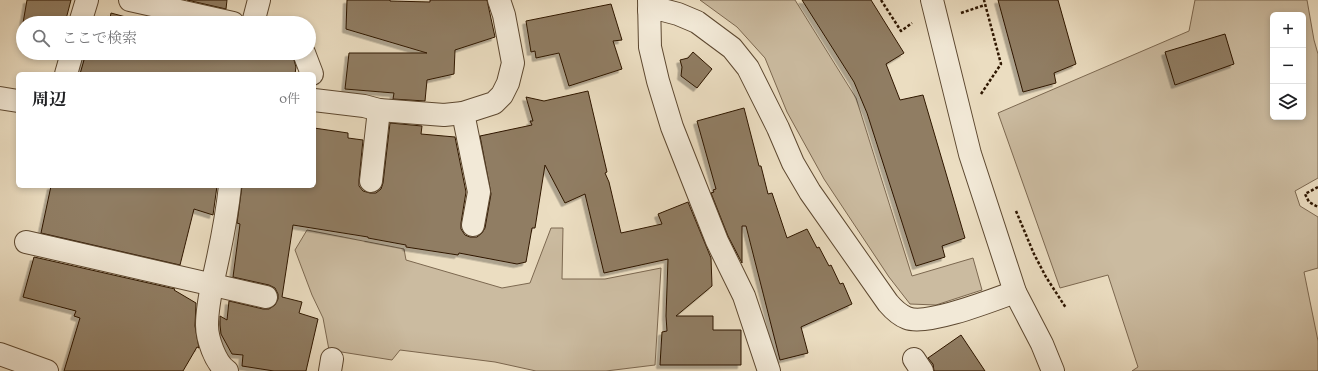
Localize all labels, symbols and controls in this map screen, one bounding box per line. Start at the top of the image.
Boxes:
map controls [1270,12,1306,120]
button: + [1270,12,1306,48]
search box [16,16,316,60]
icon: search [30,27,52,49]
text: ここで検索 [62,29,137,50]
button: − [1270,48,1306,84]
button: layers [1270,84,1306,120]
text: 周辺 [32,89,66,112]
text: 0件 [279,91,300,109]

